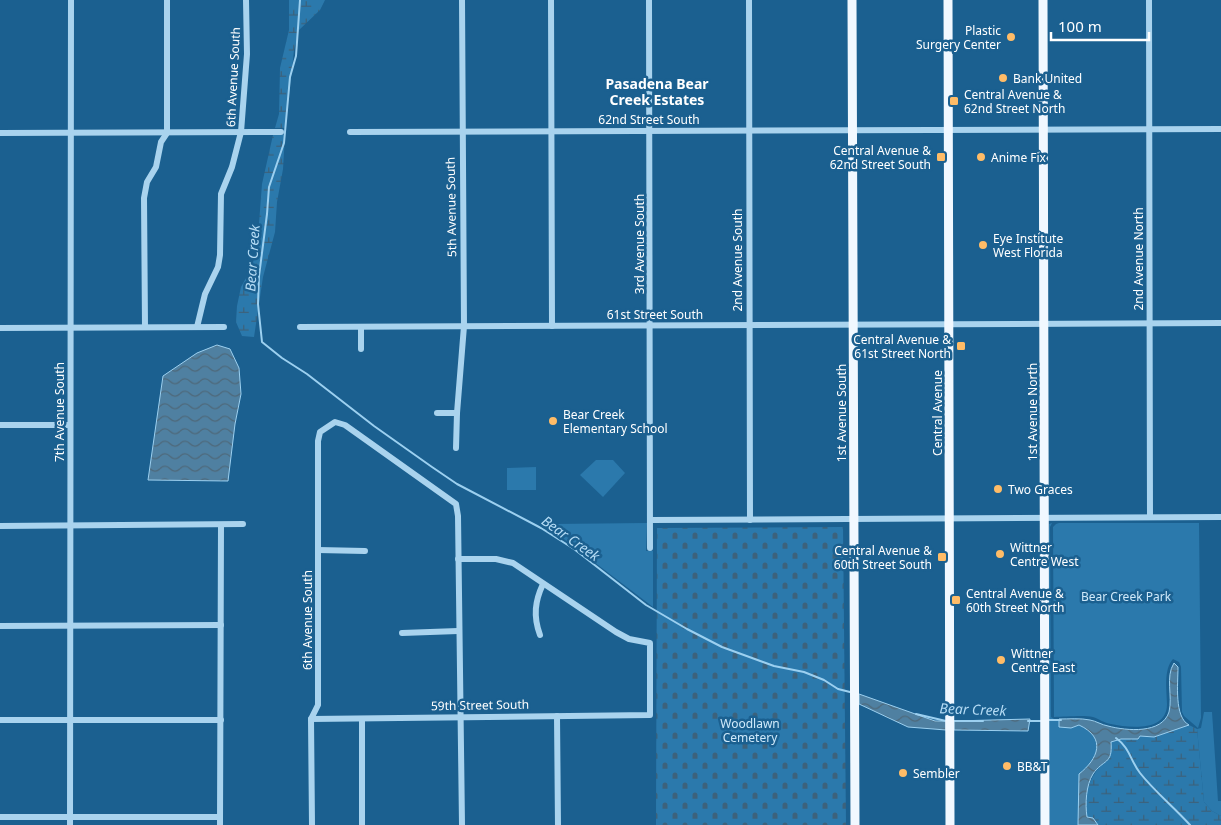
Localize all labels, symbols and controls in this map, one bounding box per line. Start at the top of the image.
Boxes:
scale bar [1051,10,1148,42]
text: 100 m [1058,16,1102,36]
place label: Plastic Surgery Center [916,22,1001,53]
street label: 6th Avenue South [222,27,244,127]
marker: Plastic Surgery Center [1005,31,1017,43]
place label: Bank United [1013,70,1082,87]
marker: Bank United [997,72,1009,84]
district label: Pasadena Bear Creek Estates [605,74,709,109]
place label: Central Avenue & 62nd Street North [964,86,1065,117]
marker: Central Avenue & 62nd Street North [948,95,960,107]
street label: 62nd Street South [598,111,700,128]
place label: Central Avenue & 62nd Street South [830,142,931,173]
place label: Anime Fix [991,149,1047,166]
marker: Central Avenue & 62nd Street South [935,151,947,163]
marker: Anime Fix [975,151,987,163]
street label: 5th Avenue South [442,157,460,257]
street label: 3rd Avenue South [631,194,648,294]
street label: 2nd Avenue North [1130,207,1147,311]
street label: 2nd Avenue South [729,208,746,312]
water label: Bear Creek [240,223,264,292]
place label: Eye Institute West Florida [993,230,1063,261]
marker: Eye Institute West Florida [977,239,989,251]
street label: 61st Street South [607,306,703,323]
place label: Central Avenue & 61st Street North [853,331,951,362]
marker: Central Avenue & 61st Street North [955,340,967,352]
street label: 7th Avenue South [51,362,68,462]
street label: 1st Avenue North [1024,363,1041,461]
street label: 1st Avenue South [833,364,850,462]
street label: Central Avenue [929,370,946,456]
place label: Bear Creek Elementary School [563,406,668,437]
marker: Bear Creek Elementary School [547,415,559,427]
place label: Two Graces [1008,481,1073,498]
marker: Two Graces [992,483,1004,495]
water label: Bear Creek [538,511,605,566]
place label: Wittner Centre West [1010,539,1079,570]
place label: Central Avenue & 60th Street South [834,542,932,573]
marker: Wittner Centre West [994,548,1006,560]
marker: Central Avenue & 60th Street South [936,551,948,563]
street label: 6th Avenue South [299,570,316,670]
place label: Central Avenue & 60th Street North [966,585,1064,616]
park label: Bear Creek Park [1081,588,1172,605]
marker: Central Avenue & 60th Street North [950,594,962,606]
place label: Wittner Centre East [1011,645,1076,676]
marker: Wittner Centre East [995,654,1007,666]
street label: 59th Street South [431,696,529,714]
water label: Bear Creek [939,698,1008,720]
park label: Woodlawn Cemetery [720,715,780,746]
place label: BB&T [1017,758,1048,775]
marker: BB&T [1001,760,1013,772]
place label: Sembler [913,765,960,782]
marker: Sembler [897,767,909,779]

